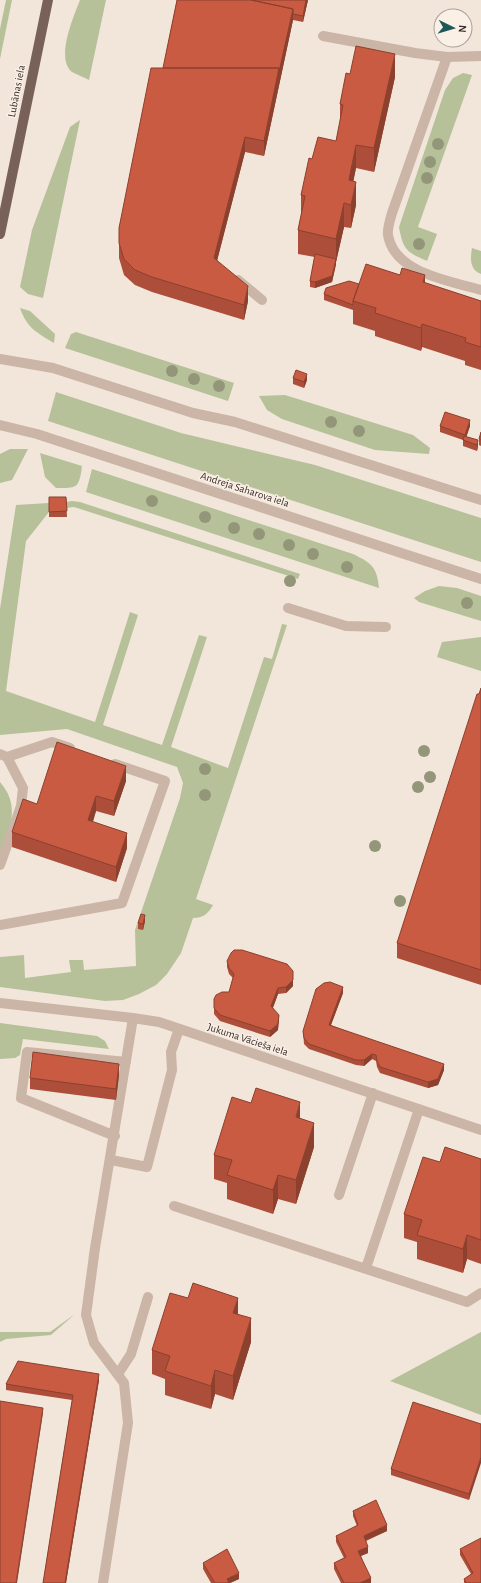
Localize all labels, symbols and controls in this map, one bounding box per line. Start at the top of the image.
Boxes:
north arrow [433,8,473,48]
text: N [457,25,468,33]
street label: Lubānas iela [6,64,27,118]
street label: Andreja Saharova iela [199,470,291,509]
street label: Jukuma Vācieša iela [206,1021,290,1058]

